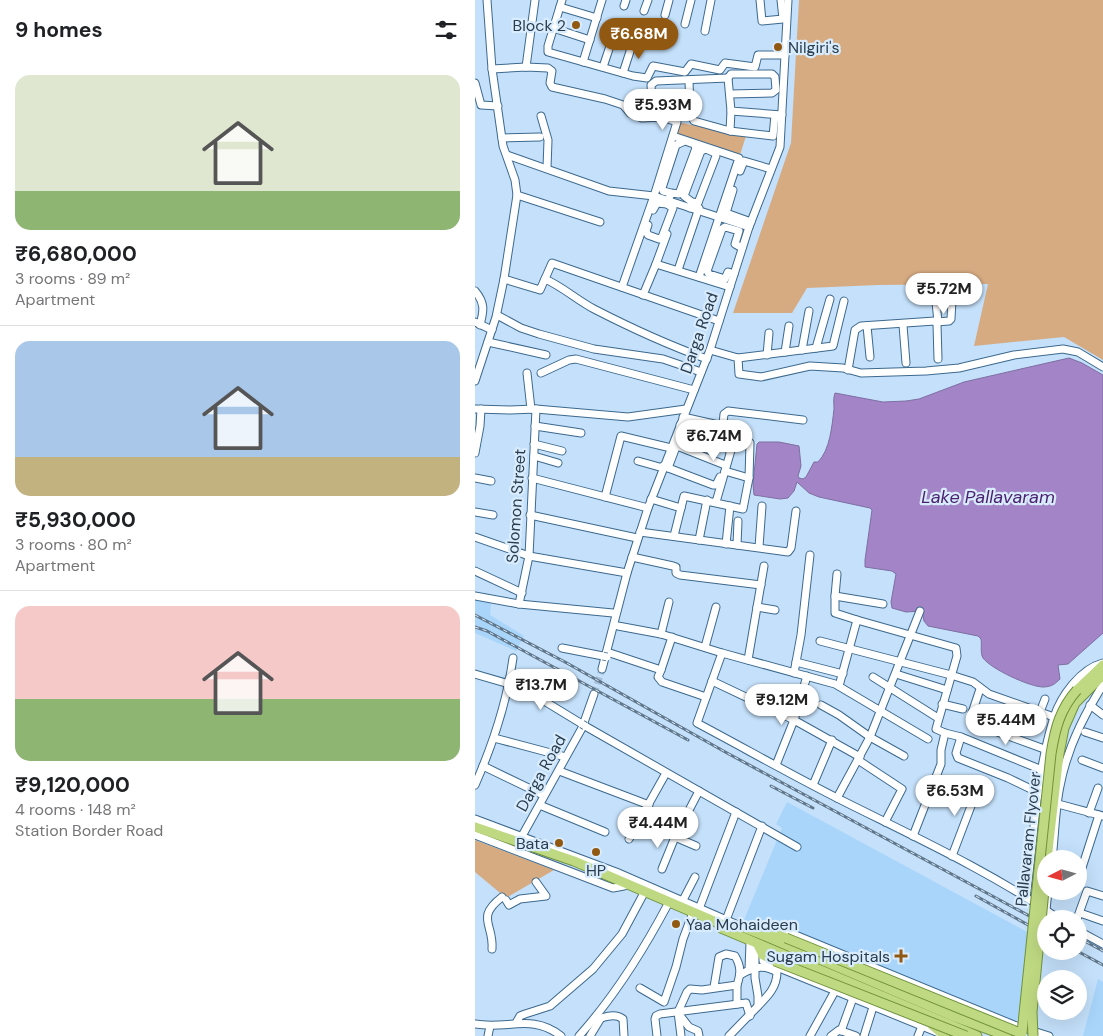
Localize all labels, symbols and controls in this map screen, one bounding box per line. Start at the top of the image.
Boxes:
place label: Block 2 [513,15,566,36]
text: 9 homes [15,16,103,44]
icon: filters [432,16,460,44]
pin: ₹6.68M [598,18,680,60]
marker: Block 2 [570,19,582,31]
text: ₹6.68M [610,23,668,44]
place label: Nilgiri's [788,37,840,58]
marker: Nilgiri's [772,41,784,53]
pin: ₹5.93M [622,88,704,131]
text: ₹5.93M [634,94,692,115]
icon: home [193,108,283,198]
text: ₹6,680,000 [15,240,137,268]
text: 3 rooms · 89 m² [15,268,130,289]
pin: ₹5.72M [903,272,985,315]
text: ₹5.72M [916,278,972,299]
text: Apartment [15,289,95,310]
street label: Darga Road [675,290,723,376]
icon: home [193,373,283,463]
pin: ₹6.74M [673,420,755,462]
text: ₹6.74M [686,425,742,446]
street label: Solomon Street [502,448,530,564]
water label: Lake Pallavaram [921,485,1055,509]
text: ₹5,930,000 [15,506,136,534]
text: 3 rooms · 80 m² [15,534,132,555]
text: Apartment [15,555,95,576]
icon: home [193,638,283,728]
pin: ₹13.7M [500,668,582,711]
text: ₹13.7M [515,674,567,695]
pin: ₹9.12M [741,684,823,726]
text: ₹9.12M [756,689,808,710]
pin: ₹5.44M [965,704,1047,746]
text: ₹5.44M [977,709,1035,730]
street label: Darga Road [511,731,571,815]
street label: Pallavaram Flyover [1010,770,1046,907]
text: ₹9,120,000 [15,771,130,799]
pin: ₹6.53M [914,774,996,817]
text: ₹6.53M [926,780,984,801]
text: 4 rooms · 148 m² [15,799,136,820]
pin: ₹4.44M [617,806,699,849]
text: ₹4.44M [628,812,688,833]
text: Station Border Road [15,820,163,841]
place label: Bata [516,833,549,854]
marker: Bata [553,837,565,849]
marker: HP [590,846,602,858]
north arrow [1037,850,1087,900]
map controls [1037,850,1087,1020]
place label: HP [586,860,606,881]
button: locate [1037,910,1087,960]
place label: Yaa Mohaideen [686,914,798,935]
marker: Yaa Mohaideen [670,918,682,930]
place label: Sugam Hospitals [767,946,890,967]
marker: Sugam Hospitals [894,949,908,963]
button: layers [1037,970,1087,1020]

